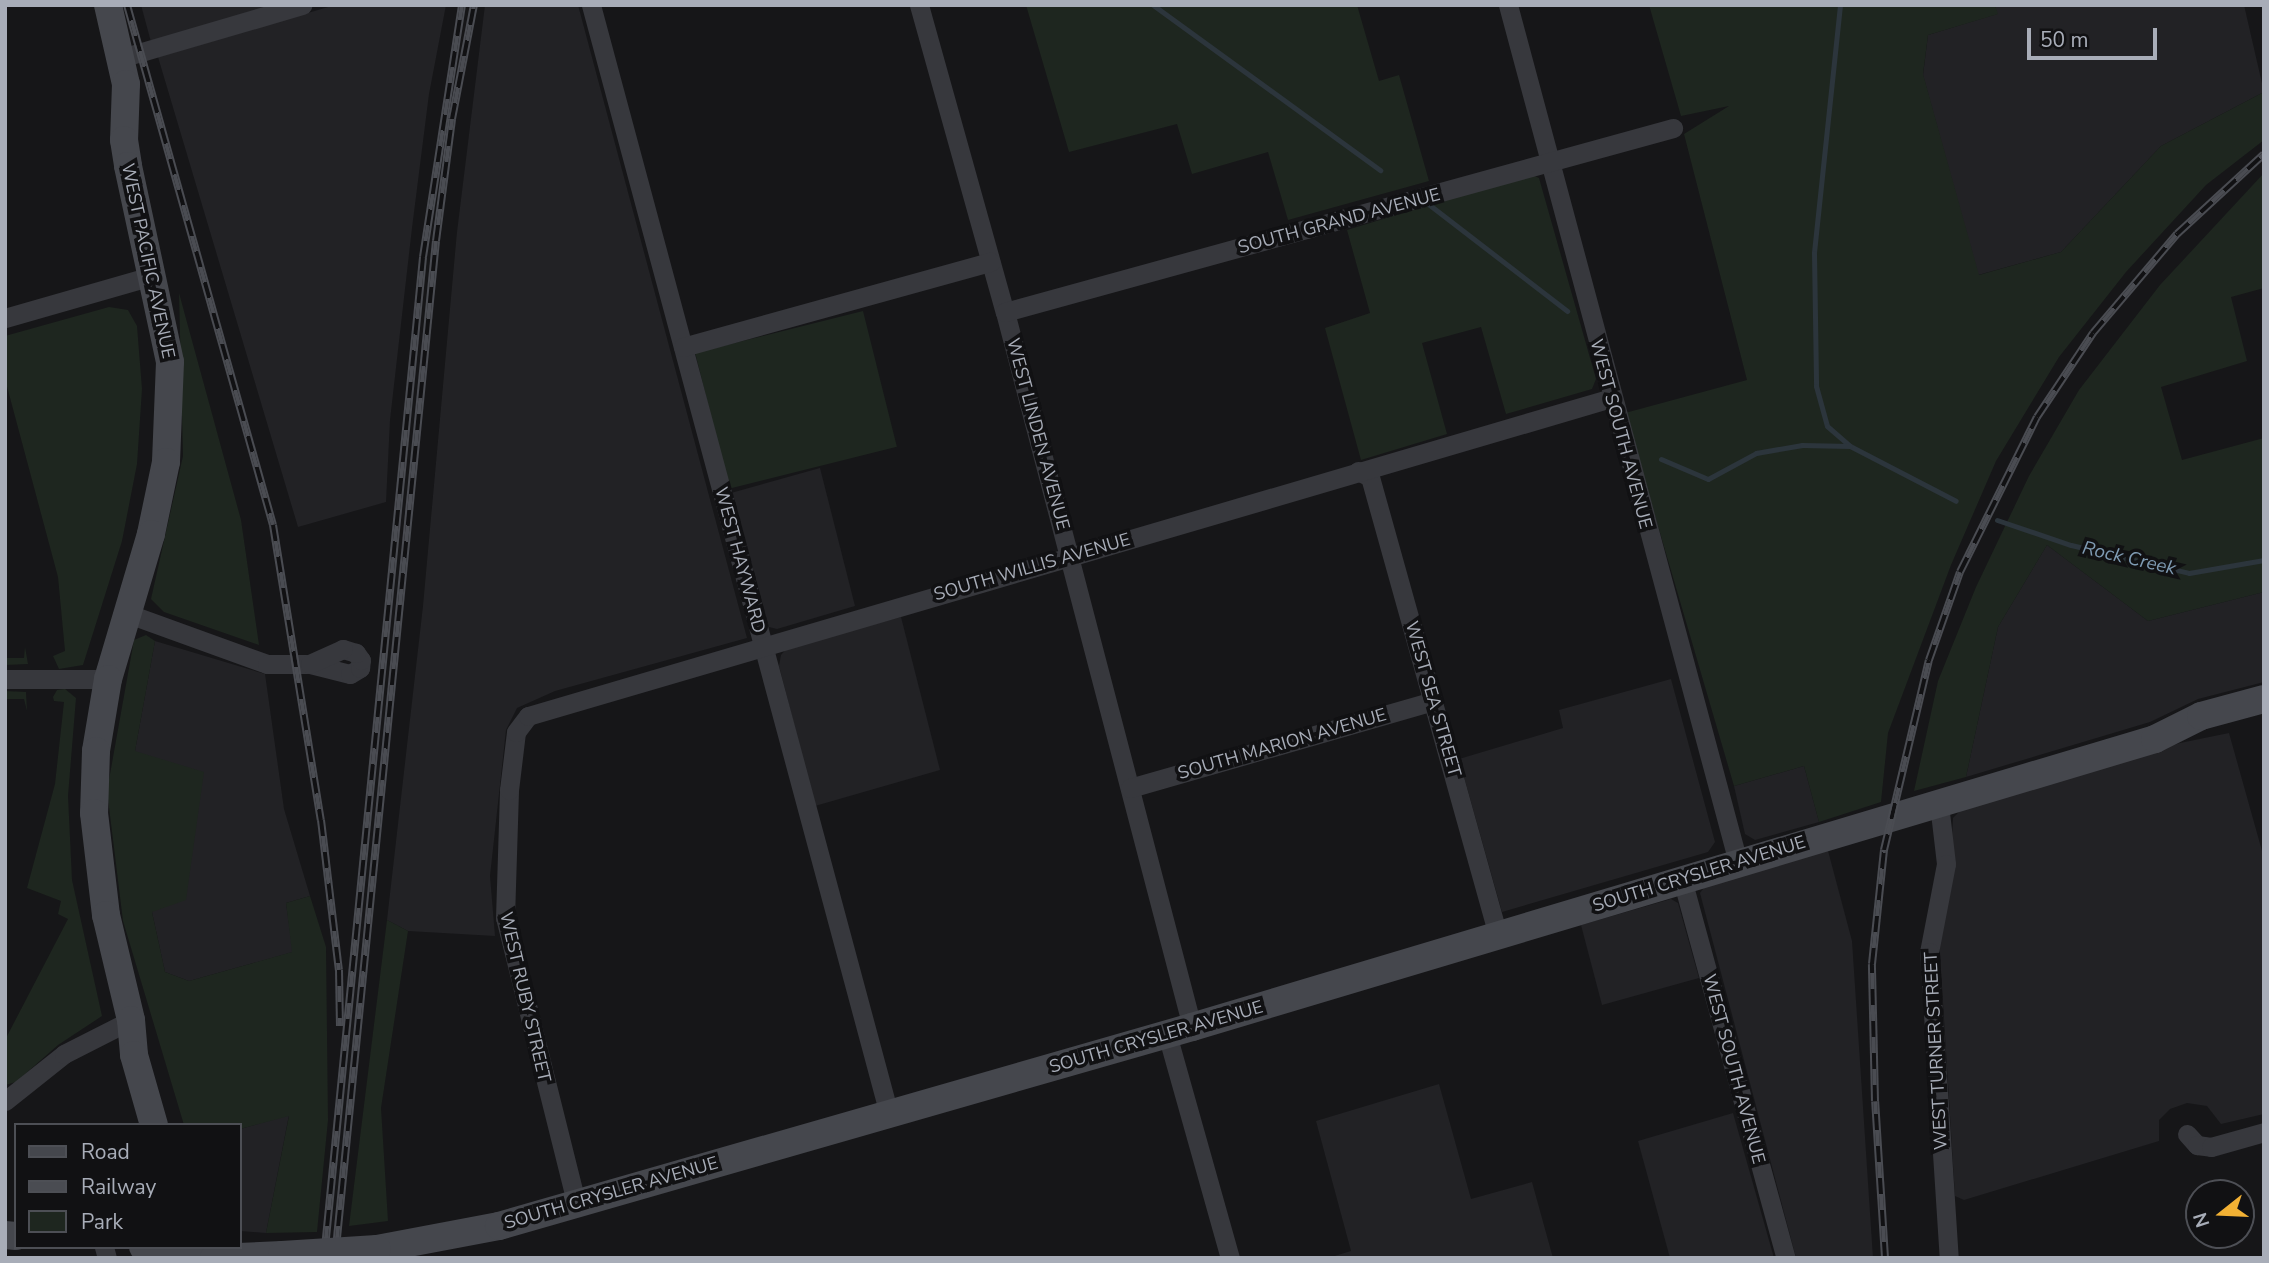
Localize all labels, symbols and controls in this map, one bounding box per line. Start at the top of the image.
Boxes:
scale bar [2031,14,2160,58]
text: 50 m [2040,26,2089,54]
street label: WEST PACIFIC AVENUE [117,161,179,361]
street label: SOUTH GRAND AVENUE [1236,184,1442,258]
street label: WEST LINDEN AVENUE [1002,336,1074,532]
street label: WEST SOUTH AVENUE [1585,337,1657,531]
street label: WEST HAYWARD [710,485,770,635]
street label: SOUTH WILLIS AVENUE [931,529,1133,605]
water label: Rock Creek [2080,537,2178,581]
street label: WEST SEA STREET [1400,619,1466,779]
street label: SOUTH MARION AVENUE [1175,704,1389,784]
street label: SOUTH CRYSLER AVENUE [1590,831,1808,917]
street label: WEST RUBY STREET [495,910,555,1084]
street label: WEST TURNER STREET [1920,952,1952,1150]
street label: WEST SOUTH AVENUE [1698,972,1770,1166]
street label: SOUTH CRYSLER AVENUE [1047,996,1265,1078]
legend [14,1123,242,1249]
text: Road [81,1138,130,1166]
street label: SOUTH CRYSLER AVENUE [502,1152,720,1234]
text: Railway [81,1173,156,1201]
north arrow [2185,1179,2255,1249]
text: Park [81,1208,123,1236]
text: N [2187,1209,2216,1231]

